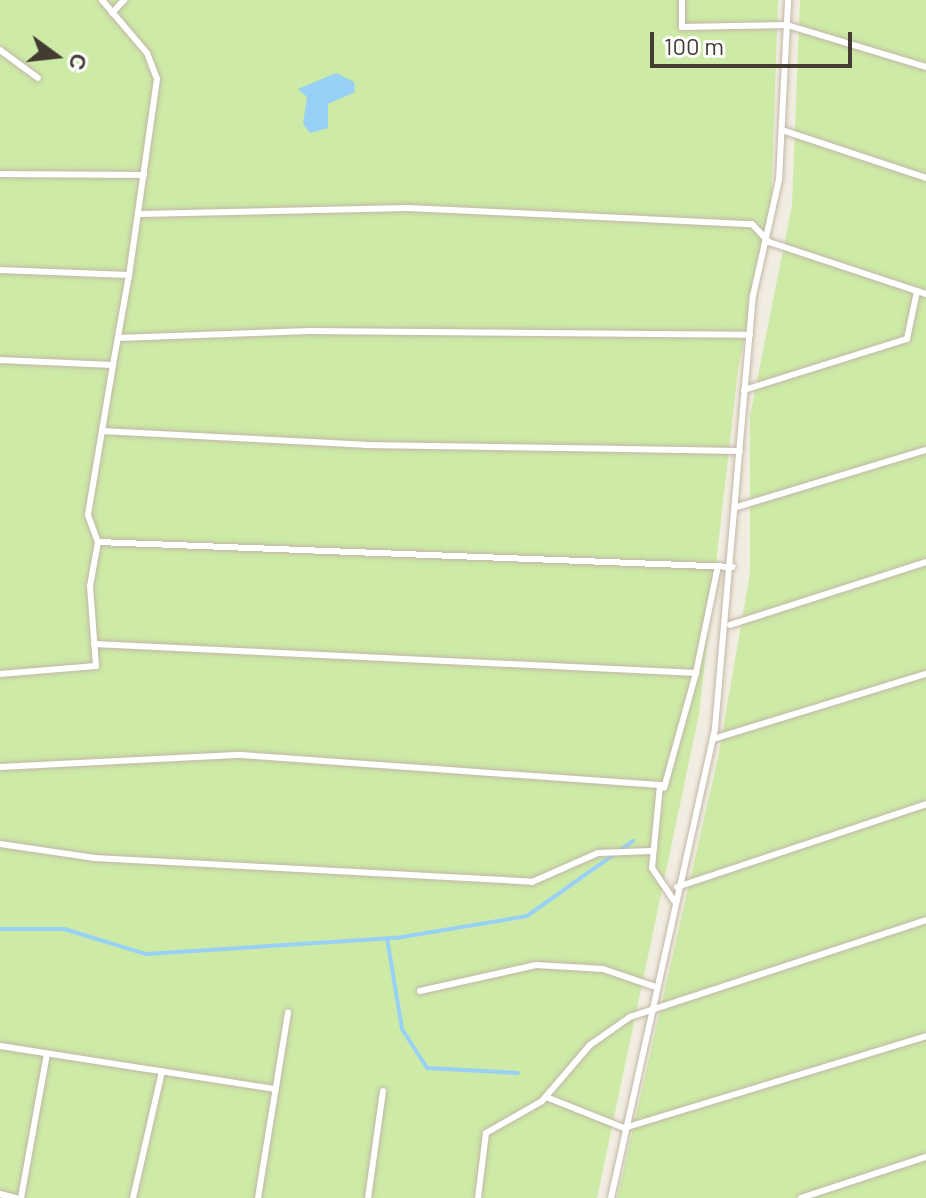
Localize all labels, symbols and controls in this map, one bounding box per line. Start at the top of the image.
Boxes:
north arrow [16,16,96,96]
scale bar [654,16,856,66]
text: 100 m [664,31,724,60]
text: С [65,51,94,73]

